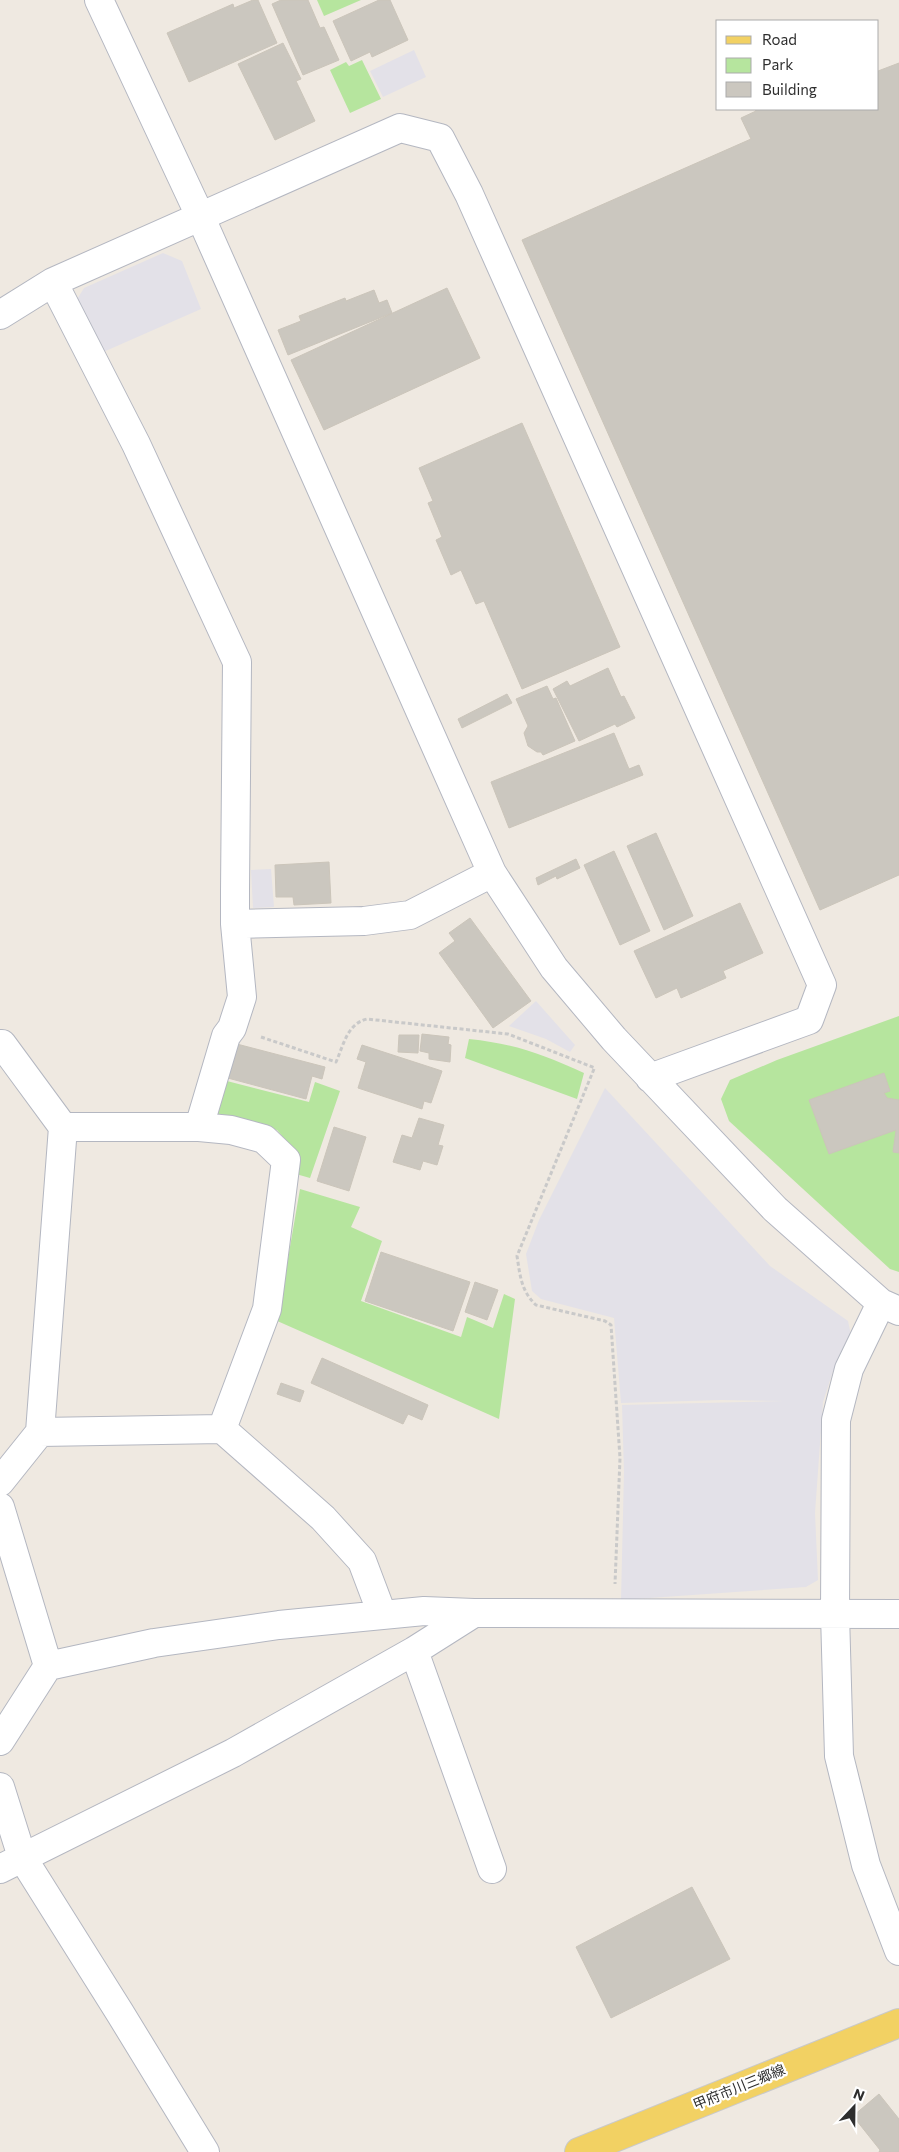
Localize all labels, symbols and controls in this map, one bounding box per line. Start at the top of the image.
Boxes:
legend [716,20,879,110]
text: Road [762,30,797,48]
text: Park [762,55,793,73]
text: Building [762,80,817,98]
street label: 甲府市川三郷線 [690,2060,787,2113]
north arrow [829,2082,879,2132]
text: N [851,2085,867,2104]

